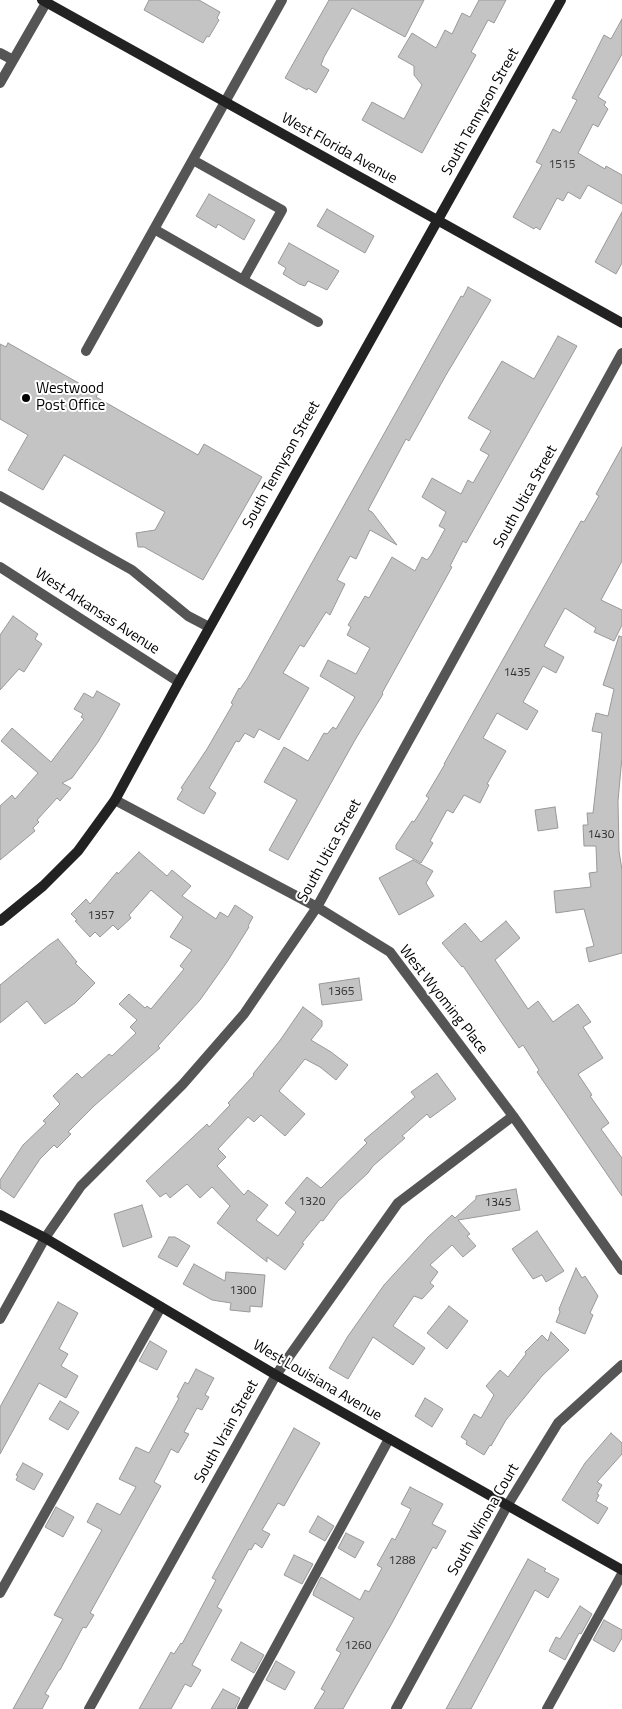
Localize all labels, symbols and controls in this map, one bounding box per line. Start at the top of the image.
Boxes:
street label: South Tennyson Street [439,45,523,179]
street label: West Florida Avenue [278,110,400,188]
house number: 1515 [549,158,575,172]
place label: Westwood Post Office [36,380,105,415]
marker: Westwood Post Office [20,392,32,404]
street label: South Tennyson Street [240,398,324,532]
street label: South Utica Street [490,442,562,552]
street label: West Arkansas Avenue [31,565,163,659]
house number: 1435 [504,666,530,680]
street label: South Utica Street [294,796,366,906]
house number: 1430 [588,828,614,842]
house number: 1357 [88,909,114,923]
street label: West Wyoming Place [395,942,491,1058]
house number: 1365 [328,985,354,999]
house number: 1320 [299,1195,325,1209]
house number: 1345 [485,1196,511,1210]
house number: 1300 [230,1284,256,1298]
street label: West Louisiana Avenue [249,1337,385,1425]
street label: South Vrain Street [191,1377,263,1487]
street label: South Winona Court [445,1461,523,1579]
house number: 1288 [389,1554,415,1568]
house number: 1260 [345,1639,371,1653]

